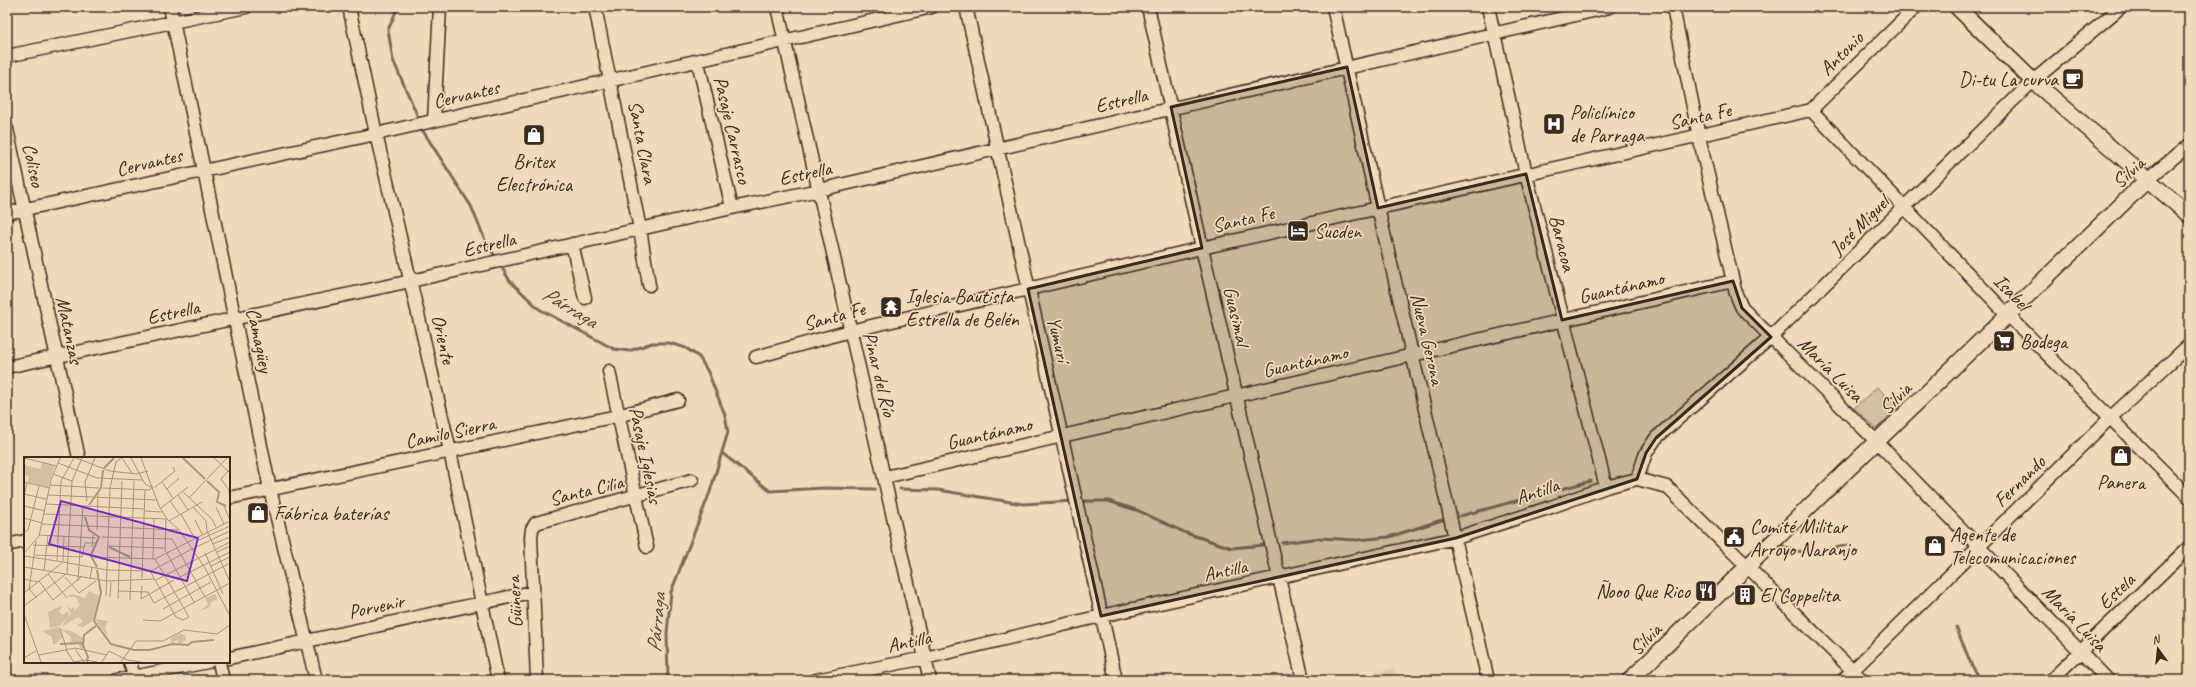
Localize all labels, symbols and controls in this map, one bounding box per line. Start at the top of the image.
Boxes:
street label: Antonio [1814,25,1869,81]
cafe icon: Di-tu La curva [2060,66,2086,92]
place label: Di-tu La curva [1959,67,2059,92]
street label: Cervantes [431,74,504,114]
street label: Pasaje Carrasco [708,74,757,187]
street label: Estrella [1093,82,1152,119]
street label: Santa Fe [1667,97,1735,136]
street label: Santa Clara [622,99,663,187]
place label: Policlínico de Parraga [1570,100,1645,148]
hospital icon: Policlínico de Parraga [1541,111,1567,137]
shop icon: Britex Electrónica [521,122,547,148]
street label: Coliseo [17,141,51,190]
street label: Cervantes [114,142,187,182]
place label: Britex Electrónica [496,149,574,197]
street label: Silvia [2107,150,2151,194]
street label: Estrella [777,155,835,191]
street label: José Miguel [1824,188,1897,261]
street label: Santa Fe [1210,200,1278,239]
street label: Baracoa [1543,212,1582,275]
hotel icon: Sucden [1285,218,1311,244]
place label: Sucden [1314,219,1362,244]
street label: Estrella [461,226,520,263]
street label: Guantánamo [1576,265,1668,309]
street label: Isabel [1988,269,2038,319]
water label: Párraga [538,281,604,335]
place label: Iglesia Bautista Estrella de Belén [906,284,1020,332]
street label: Guasimal [1218,284,1256,352]
street label: Nueva Gerona [1405,291,1451,389]
street label: Matanzas [50,294,89,368]
street label: Estrella [145,294,203,330]
temple icon: Iglesia Bautista Estrella de Belén [878,294,904,320]
street label: Santa Fe [801,296,869,337]
street label: Camagüey [241,306,279,377]
street label: Oriente [426,312,462,368]
street label: Yumurí [1041,314,1077,368]
supermarket icon: Bodega [1991,328,2017,354]
street label: Pinar del Río [857,329,902,420]
place label: Bodega [2020,329,2069,354]
street label: María Luisa [1793,331,1870,408]
street label: Guantánamo [1260,339,1352,383]
street label: Silvia [1874,376,1918,420]
street label: Pasaje Iglesias [623,405,668,508]
street label: Camilo Sierra [403,410,499,454]
street label: Guantánamo [944,411,1036,455]
shop icon: Panera [2108,443,2134,469]
street label: Fernando [1988,449,2051,513]
inset map [24,457,230,663]
street label: Santa Cilia [547,469,628,512]
place label: Panera [2097,470,2147,495]
street label: Antilla [1512,472,1564,510]
shop icon: Fábrica baterías [245,500,271,526]
place label: Fábrica baterías [274,501,390,526]
place label: Comité Militar Arroyo Naranjo [1750,514,1858,562]
place label: Agente de Telecomunicaciones [1950,522,2077,570]
public building icon: Comité Militar Arroyo Naranjo [1721,524,1747,550]
shop icon: Agente de Telecomunicaciones [1922,533,1948,559]
street label: Antilla [1201,553,1251,587]
street label: Estela [2093,566,2142,615]
street label: Güinera [501,574,528,628]
restaurant icon: Ñooo Que Rico [1693,578,1719,604]
place label: Ñooo Que Rico [1596,579,1691,604]
street label: María Luisa [2037,580,2113,658]
building icon: El Coppelita [1732,582,1758,608]
place label: El Coppelita [1760,583,1841,608]
street label: Porvenir [346,588,408,625]
water label: Párraga [640,590,672,654]
street label: Silvia [1624,617,1668,661]
street label: Antilla [885,624,935,658]
north arrow [2138,629,2178,669]
text: N [2150,631,2163,647]

